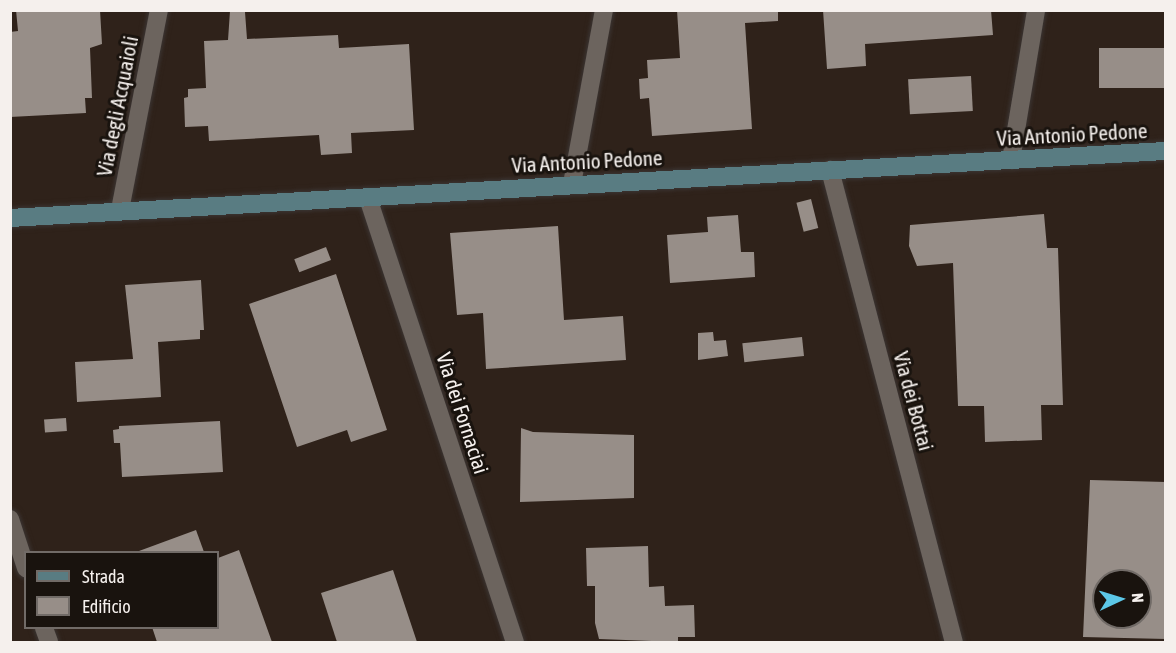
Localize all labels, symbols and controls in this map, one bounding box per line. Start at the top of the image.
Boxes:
street label: Via degli Acquaioli [91,34,143,178]
street label: Via Antonio Pedone [996,117,1148,151]
street label: Via Antonio Pedone [511,144,663,178]
street label: Via dei Fornaciai [432,349,494,477]
street label: Via dei Bottai [889,349,939,453]
legend [24,551,219,629]
text: Strada [82,566,125,587]
north arrow [1092,569,1152,629]
text: N [1129,593,1147,603]
text: Edificio [82,596,131,617]

